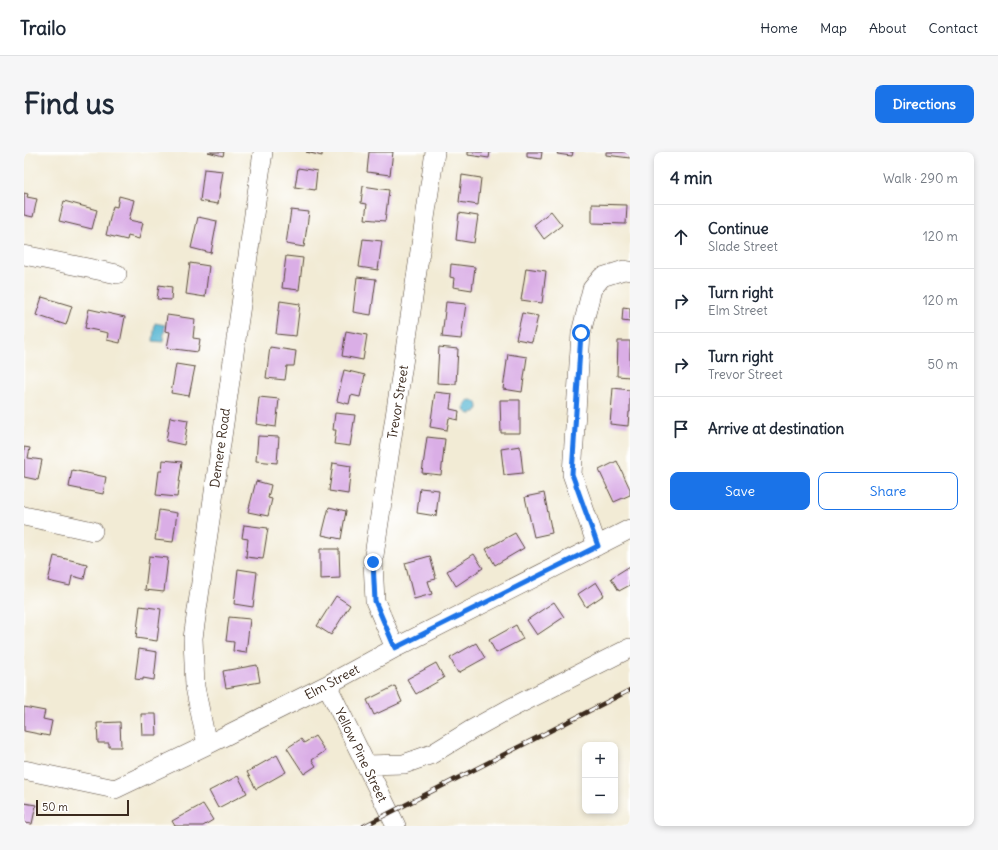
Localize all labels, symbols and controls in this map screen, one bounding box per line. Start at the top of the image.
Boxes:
text: Trailo [20,16,66,40]
text: Home [760,19,798,37]
text: Map [820,19,847,37]
text: About [869,19,907,37]
text: Contact [929,19,978,37]
button: Directions [875,85,974,123]
text: Find us [24,86,115,122]
text: 4 min [670,167,712,189]
text: Walk · 290 m [883,170,958,187]
text: Continue [708,219,769,238]
icon: ahead [670,226,692,248]
text: 120 m [923,228,958,245]
text: Slade Street [708,238,778,255]
text: Turn right [708,283,773,302]
icon: right [670,290,692,312]
text: 120 m [923,292,958,309]
text: Elm Street [708,302,768,319]
route start [572,324,590,342]
text: Turn right [708,347,773,366]
icon: right [670,354,692,376]
text: 50 m [927,356,958,373]
street label: Trevor Street [384,363,412,440]
text: Trevor Street [708,366,783,383]
street label: Demere Road [206,407,234,489]
icon: arrive [670,418,692,440]
text: Arrive at destination [708,419,844,438]
button: Save [670,472,810,510]
button: Share [818,472,958,510]
route end [364,553,382,571]
street label: Elm Street [302,660,363,704]
street label: Yellow Pine Street [331,705,391,805]
map controls [582,742,618,814]
button: + [582,742,618,778]
button: − [582,778,618,814]
scale bar [36,798,129,817]
text: 50 m [42,800,68,814]

